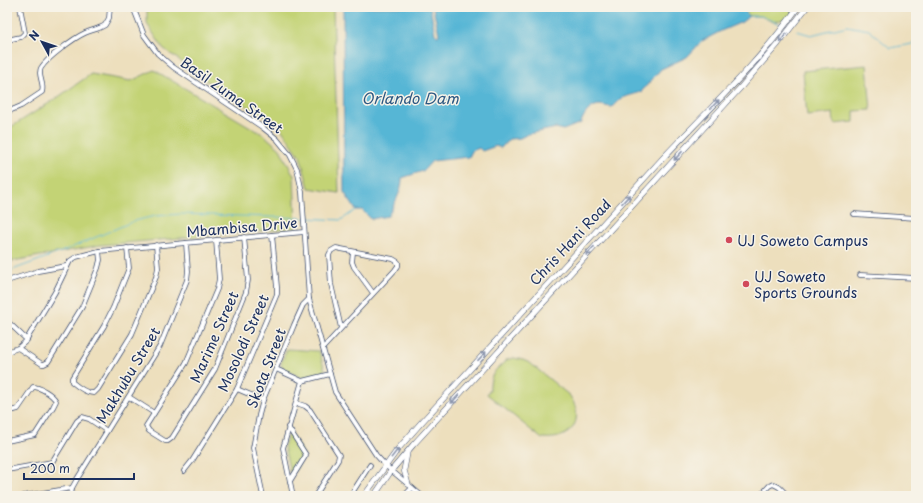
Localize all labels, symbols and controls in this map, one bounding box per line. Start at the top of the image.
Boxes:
north arrow [22,22,62,62]
text: N [25,26,43,44]
one-way arrow [779,33,788,44]
street label: Basil Zuma Street [176,52,288,139]
water label: Orlando Dam [361,86,459,109]
one-way arrow [710,99,720,109]
one-way arrow [673,151,683,161]
one-way arrow [622,193,631,204]
street label: Chris Hani Road [524,194,616,290]
street label: Mbambisa Drive [186,212,298,242]
place label: UJ Soweto Campus [737,230,868,251]
marker: UJ Soweto Campus [724,235,734,245]
one-way arrow [586,246,595,256]
place label: UJ Soweto Sports Grounds [754,266,857,303]
marker: UJ Soweto Sports Grounds [741,279,751,289]
street label: Marime Street [184,288,244,386]
street label: Mosolodi Street [212,291,274,395]
street label: Makhubu Street [91,323,165,427]
street label: Skota Street [241,325,291,411]
one-way arrow [477,351,486,361]
one-way arrow [450,394,460,404]
one-way arrow [391,448,399,459]
scale bar [24,455,134,481]
text: 200 m [30,459,70,477]

